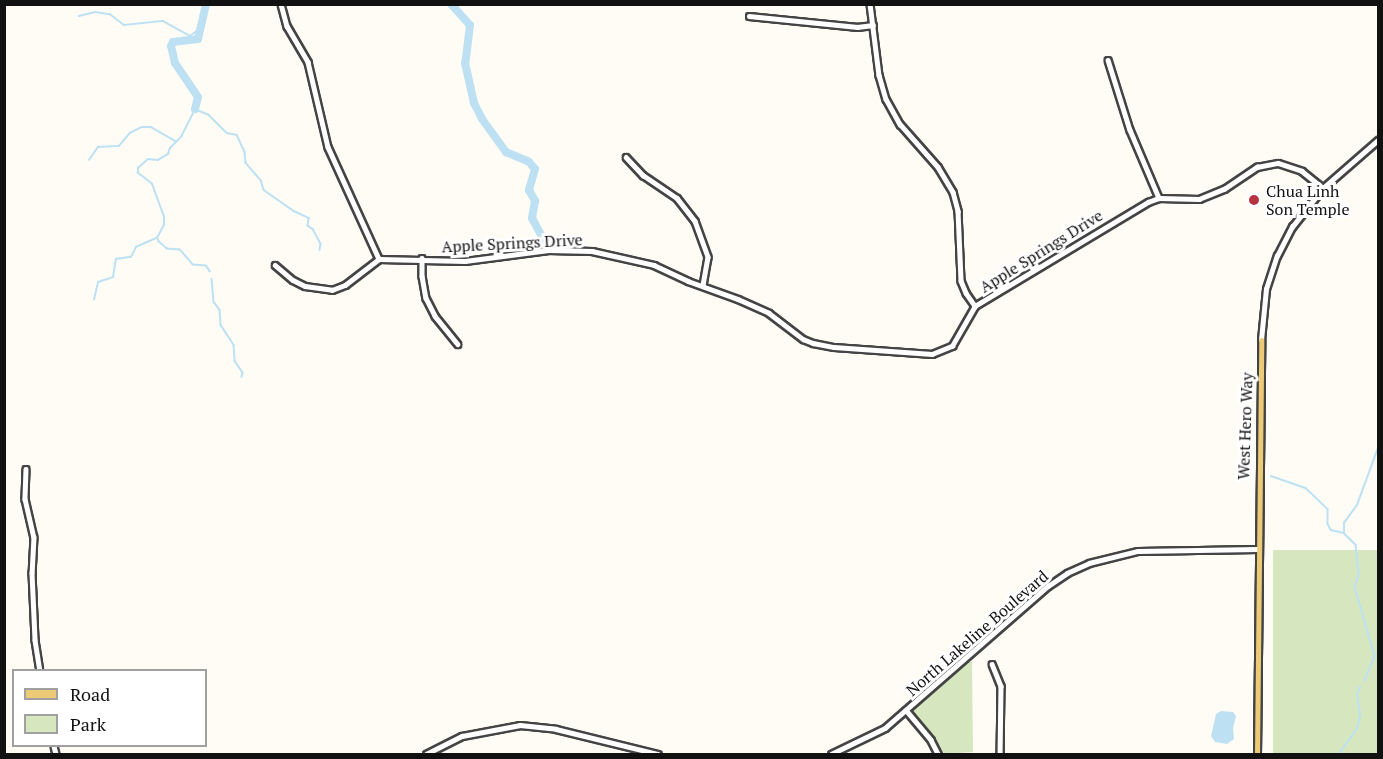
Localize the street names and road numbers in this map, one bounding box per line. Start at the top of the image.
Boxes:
street label: Apple Springs Drive [976,205,1106,297]
street label: Apple Springs Drive [441,230,583,256]
street label: West Hero Way [1234,372,1256,480]
street label: North Lakeline Boulevard [902,566,1052,700]

